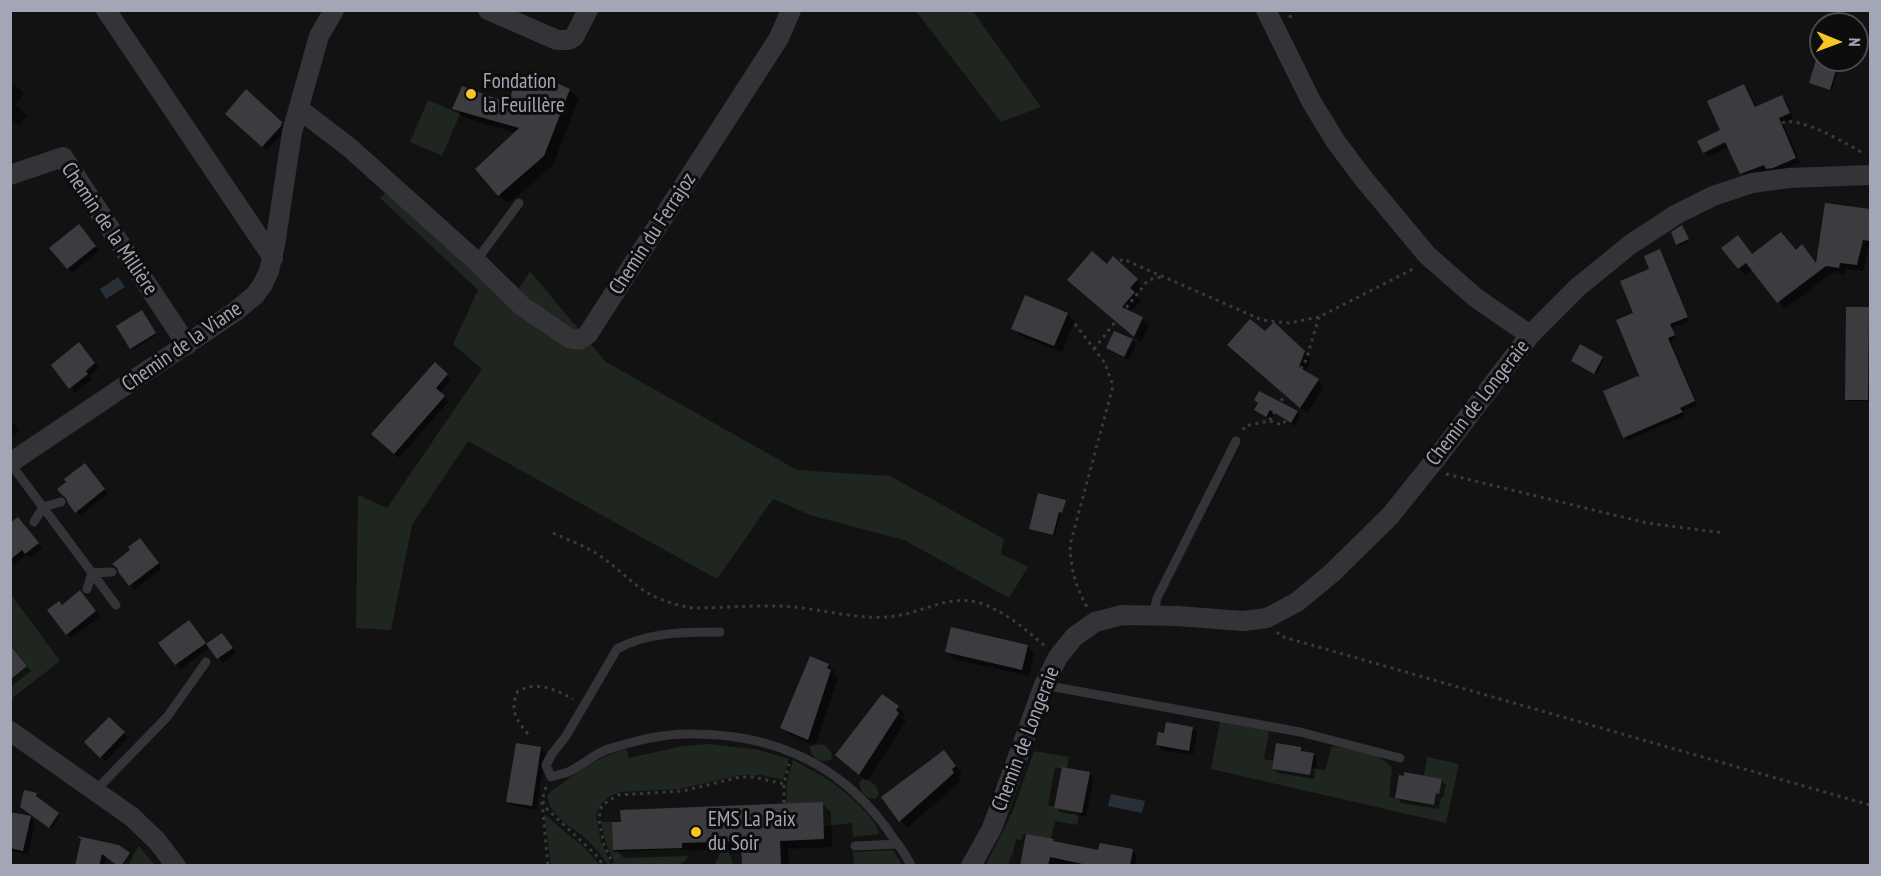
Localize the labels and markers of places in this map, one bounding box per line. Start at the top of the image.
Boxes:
place label: Fondation la Feuillère [483,69,565,119]
marker: Fondation la Feuillère [464,87,478,101]
place label: EMS La Paix du Soir [708,807,796,857]
marker: EMS La Paix du Soir [689,825,703,839]

